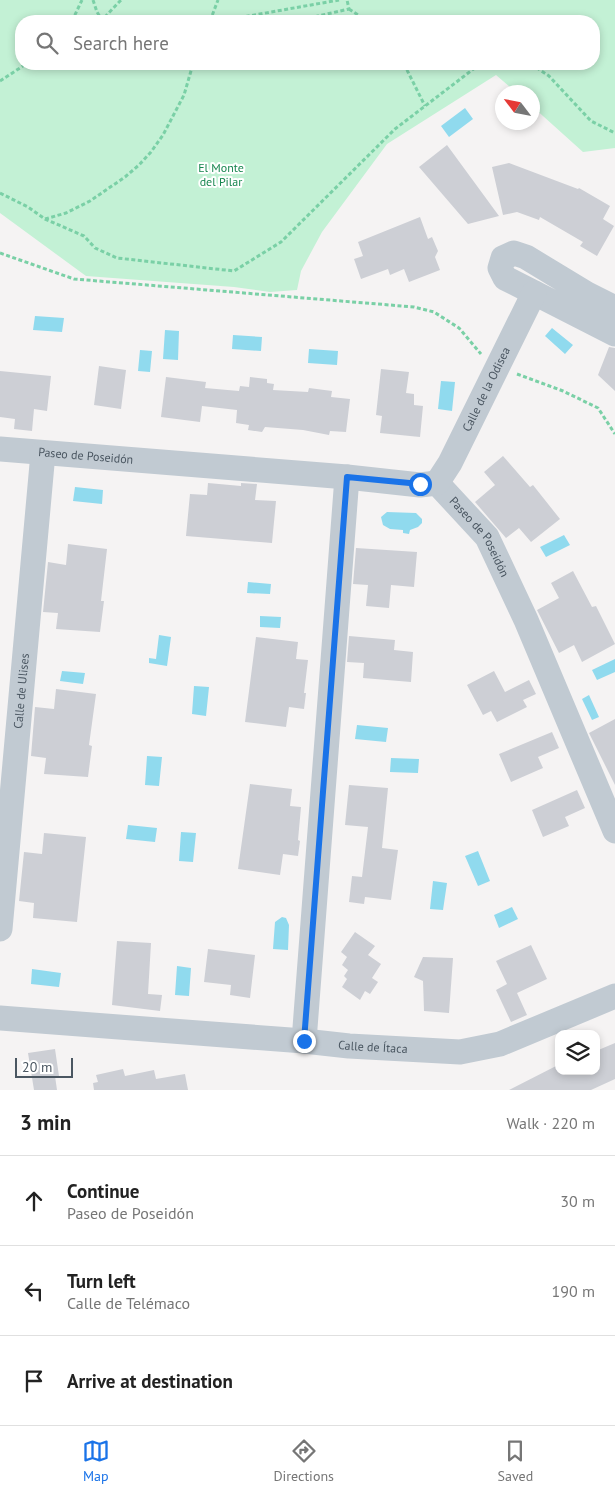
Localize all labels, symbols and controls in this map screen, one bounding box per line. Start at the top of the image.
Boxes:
search box [15,15,600,70]
icon: search [33,29,61,57]
text: Search here [73,31,169,55]
north arrow [495,85,540,130]
park label: El Monte del Pilar [198,160,244,189]
street label: Calle de la Odisea [459,344,513,434]
street label: Paseo de Poseidón [38,444,134,467]
route start [409,473,432,496]
street label: Paseo de Poseidón [447,493,513,579]
street label: Calle de Ulises [10,653,32,729]
route end [293,1030,316,1053]
map controls [555,1030,600,1075]
button: layers [555,1030,600,1075]
street label: Calle de Ítaca [337,1037,408,1056]
scale bar [15,1055,72,1078]
text: 20 m [22,1058,52,1076]
text: 3 min [20,1109,71,1136]
text: Walk · 220 m [506,1113,595,1133]
text: Continue [67,1179,139,1203]
icon: ahead [20,1187,48,1215]
text: 30 m [560,1191,595,1211]
text: Paseo de Poseidón [67,1203,194,1223]
text: Turn left [67,1269,136,1293]
icon: left [20,1277,48,1305]
text: 190 m [552,1281,595,1301]
text: Calle de Telémaco [67,1293,190,1313]
icon: arrive [20,1367,48,1395]
text: Arrive at destination [67,1369,233,1393]
tab: Map [82,1437,110,1485]
tab: Directions [273,1437,334,1485]
tab: Saved [498,1437,533,1485]

